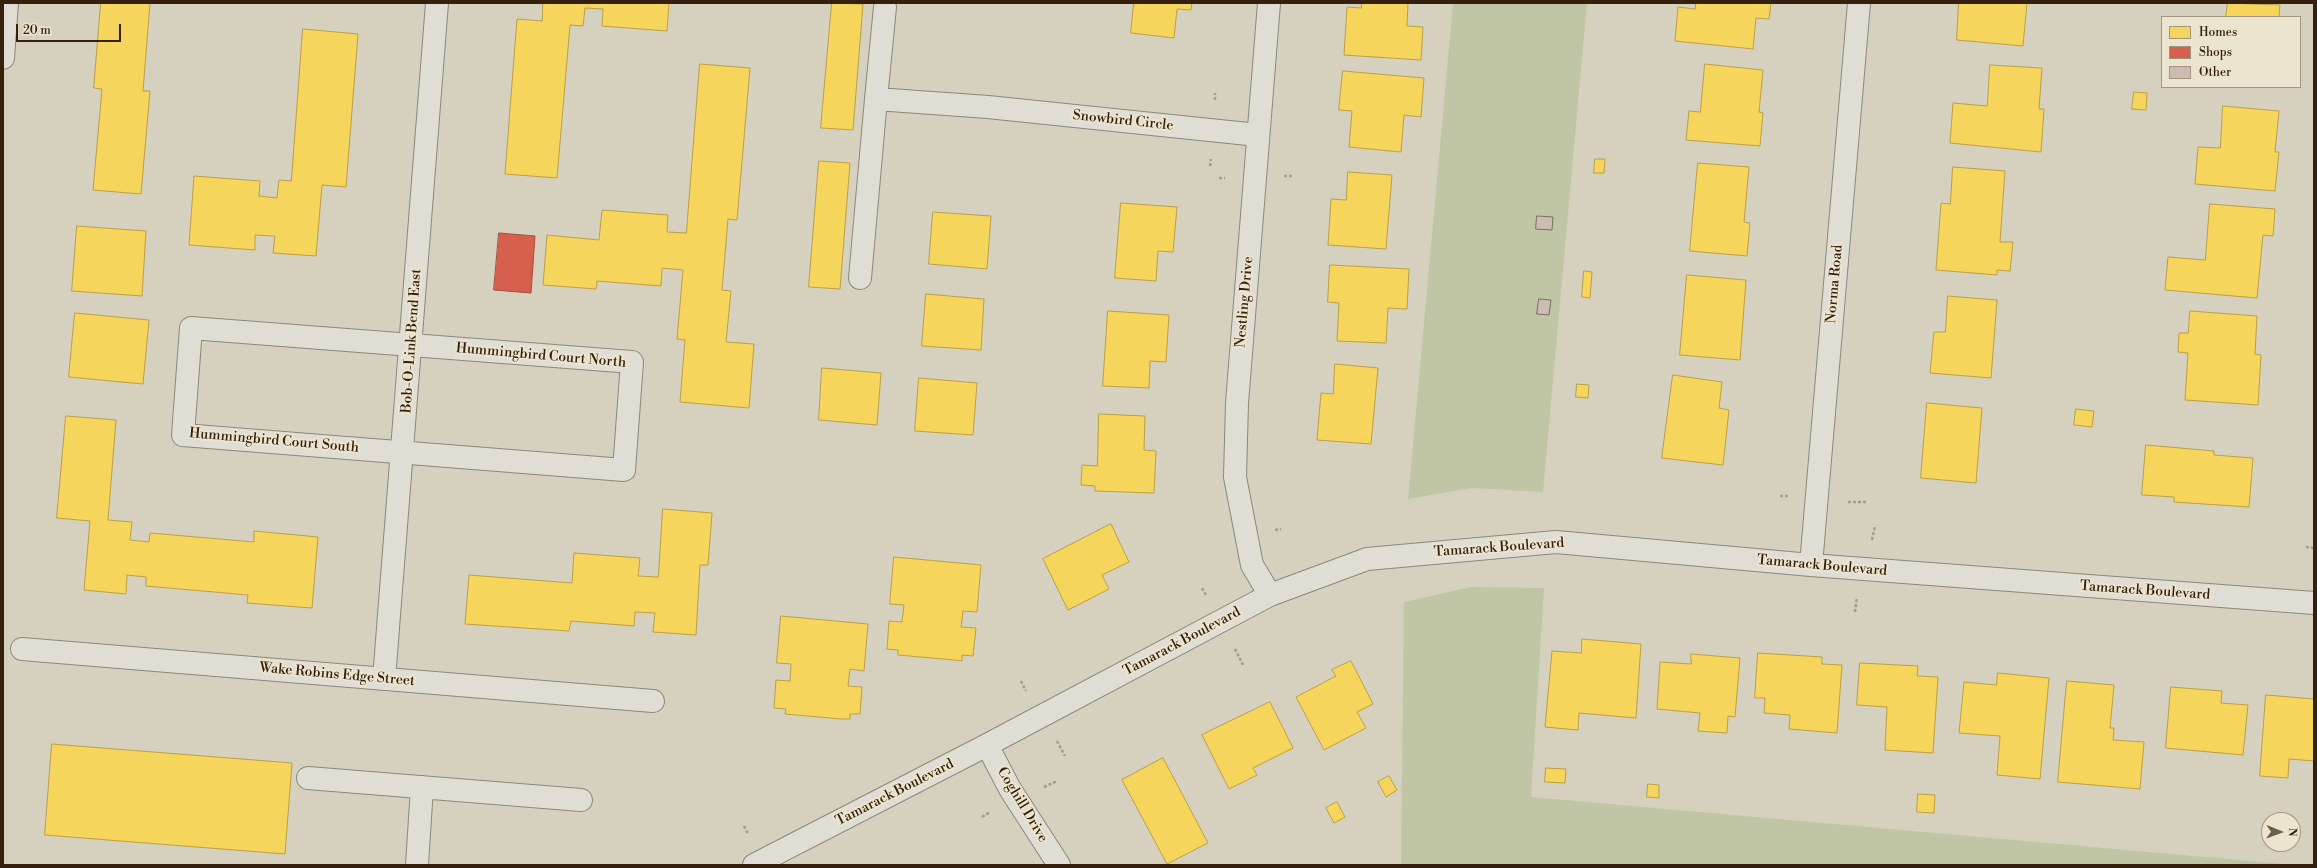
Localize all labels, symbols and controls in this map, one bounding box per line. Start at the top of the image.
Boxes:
scale bar [18,16,123,42]
legend [2161,16,2301,88]
text: 20 m [23,23,51,38]
text: Homes [2199,25,2237,40]
text: Shops [2199,45,2232,60]
text: Other [2199,65,2231,80]
street label: Snowbird Circle [1072,107,1174,135]
street label: Norma Road [1823,244,1847,324]
street label: Nestling Drive [1233,256,1257,348]
street label: Bob-O-Link Bend East [399,268,425,414]
street label: Hummingbird Court North [455,340,627,372]
street label: Hummingbird Court South [188,425,360,457]
street label: Tamarack Boulevard [1433,535,1565,561]
street label: Tamarack Boulevard [1756,552,1888,580]
street label: Tamarack Boulevard [2079,578,2211,604]
street label: Tamarack Boulevard [1120,604,1244,680]
street label: Wake Robins Edge Street [259,660,415,690]
street label: Tamarack Boulevard [833,756,957,830]
street label: Coghill Drive [993,764,1051,846]
north arrow [2261,812,2301,852]
text: N [2285,828,2299,837]

